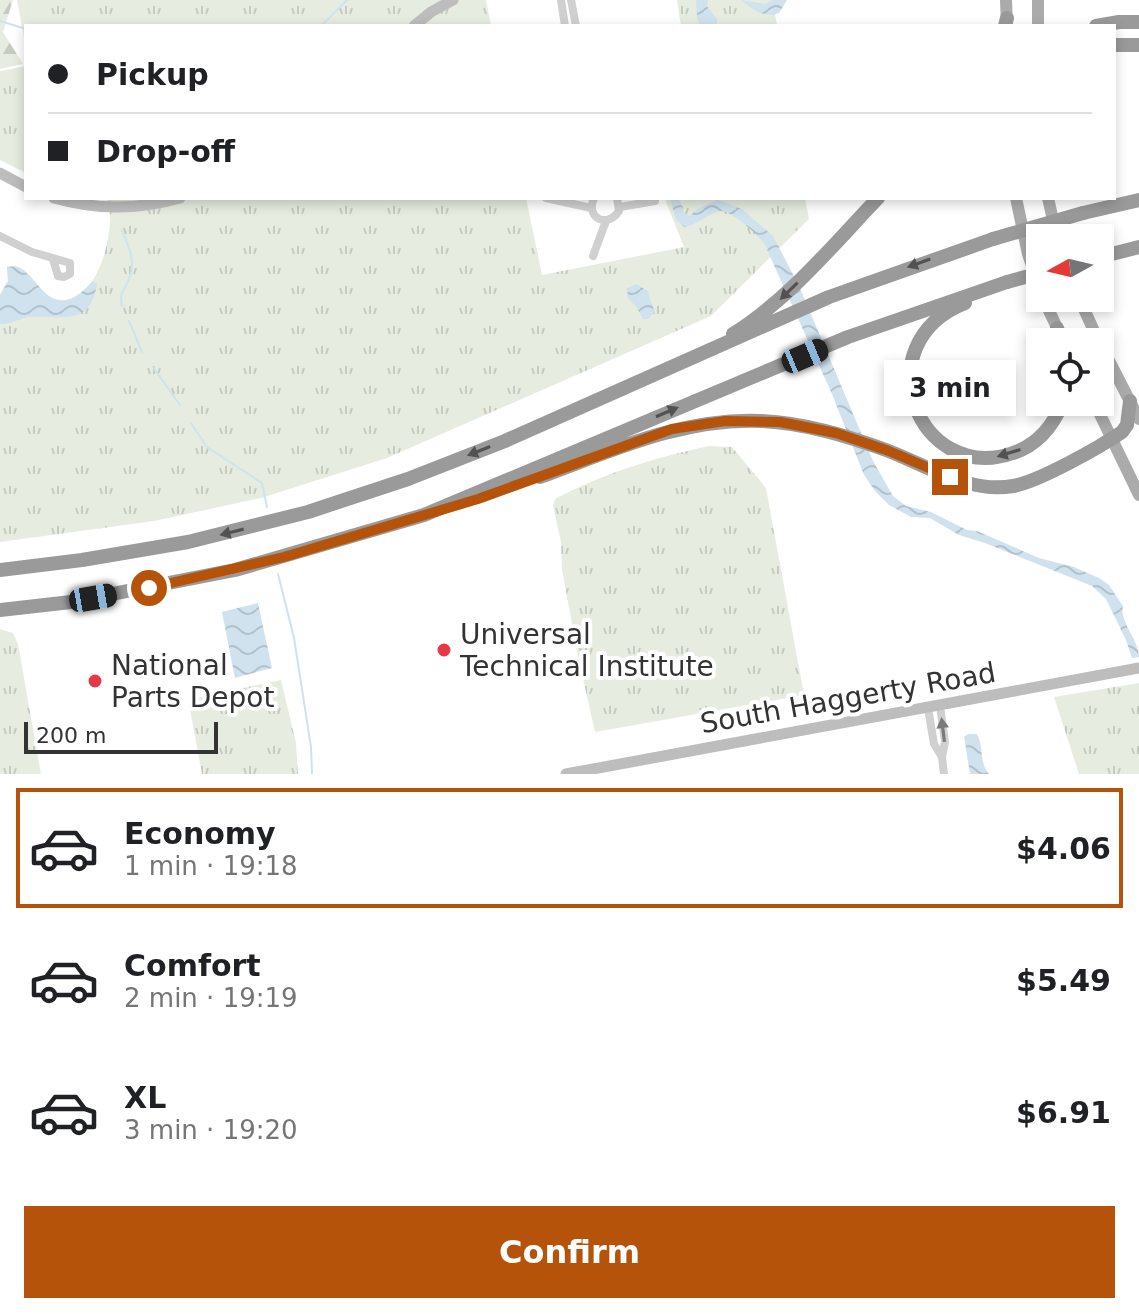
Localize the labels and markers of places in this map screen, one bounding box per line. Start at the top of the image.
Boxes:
place label: Universal Technical Institute [459,618,714,683]
marker: Universal Technical Institute [435,641,453,659]
place label: National Parts Depot [111,649,274,714]
marker: National Parts Depot [86,672,104,690]

